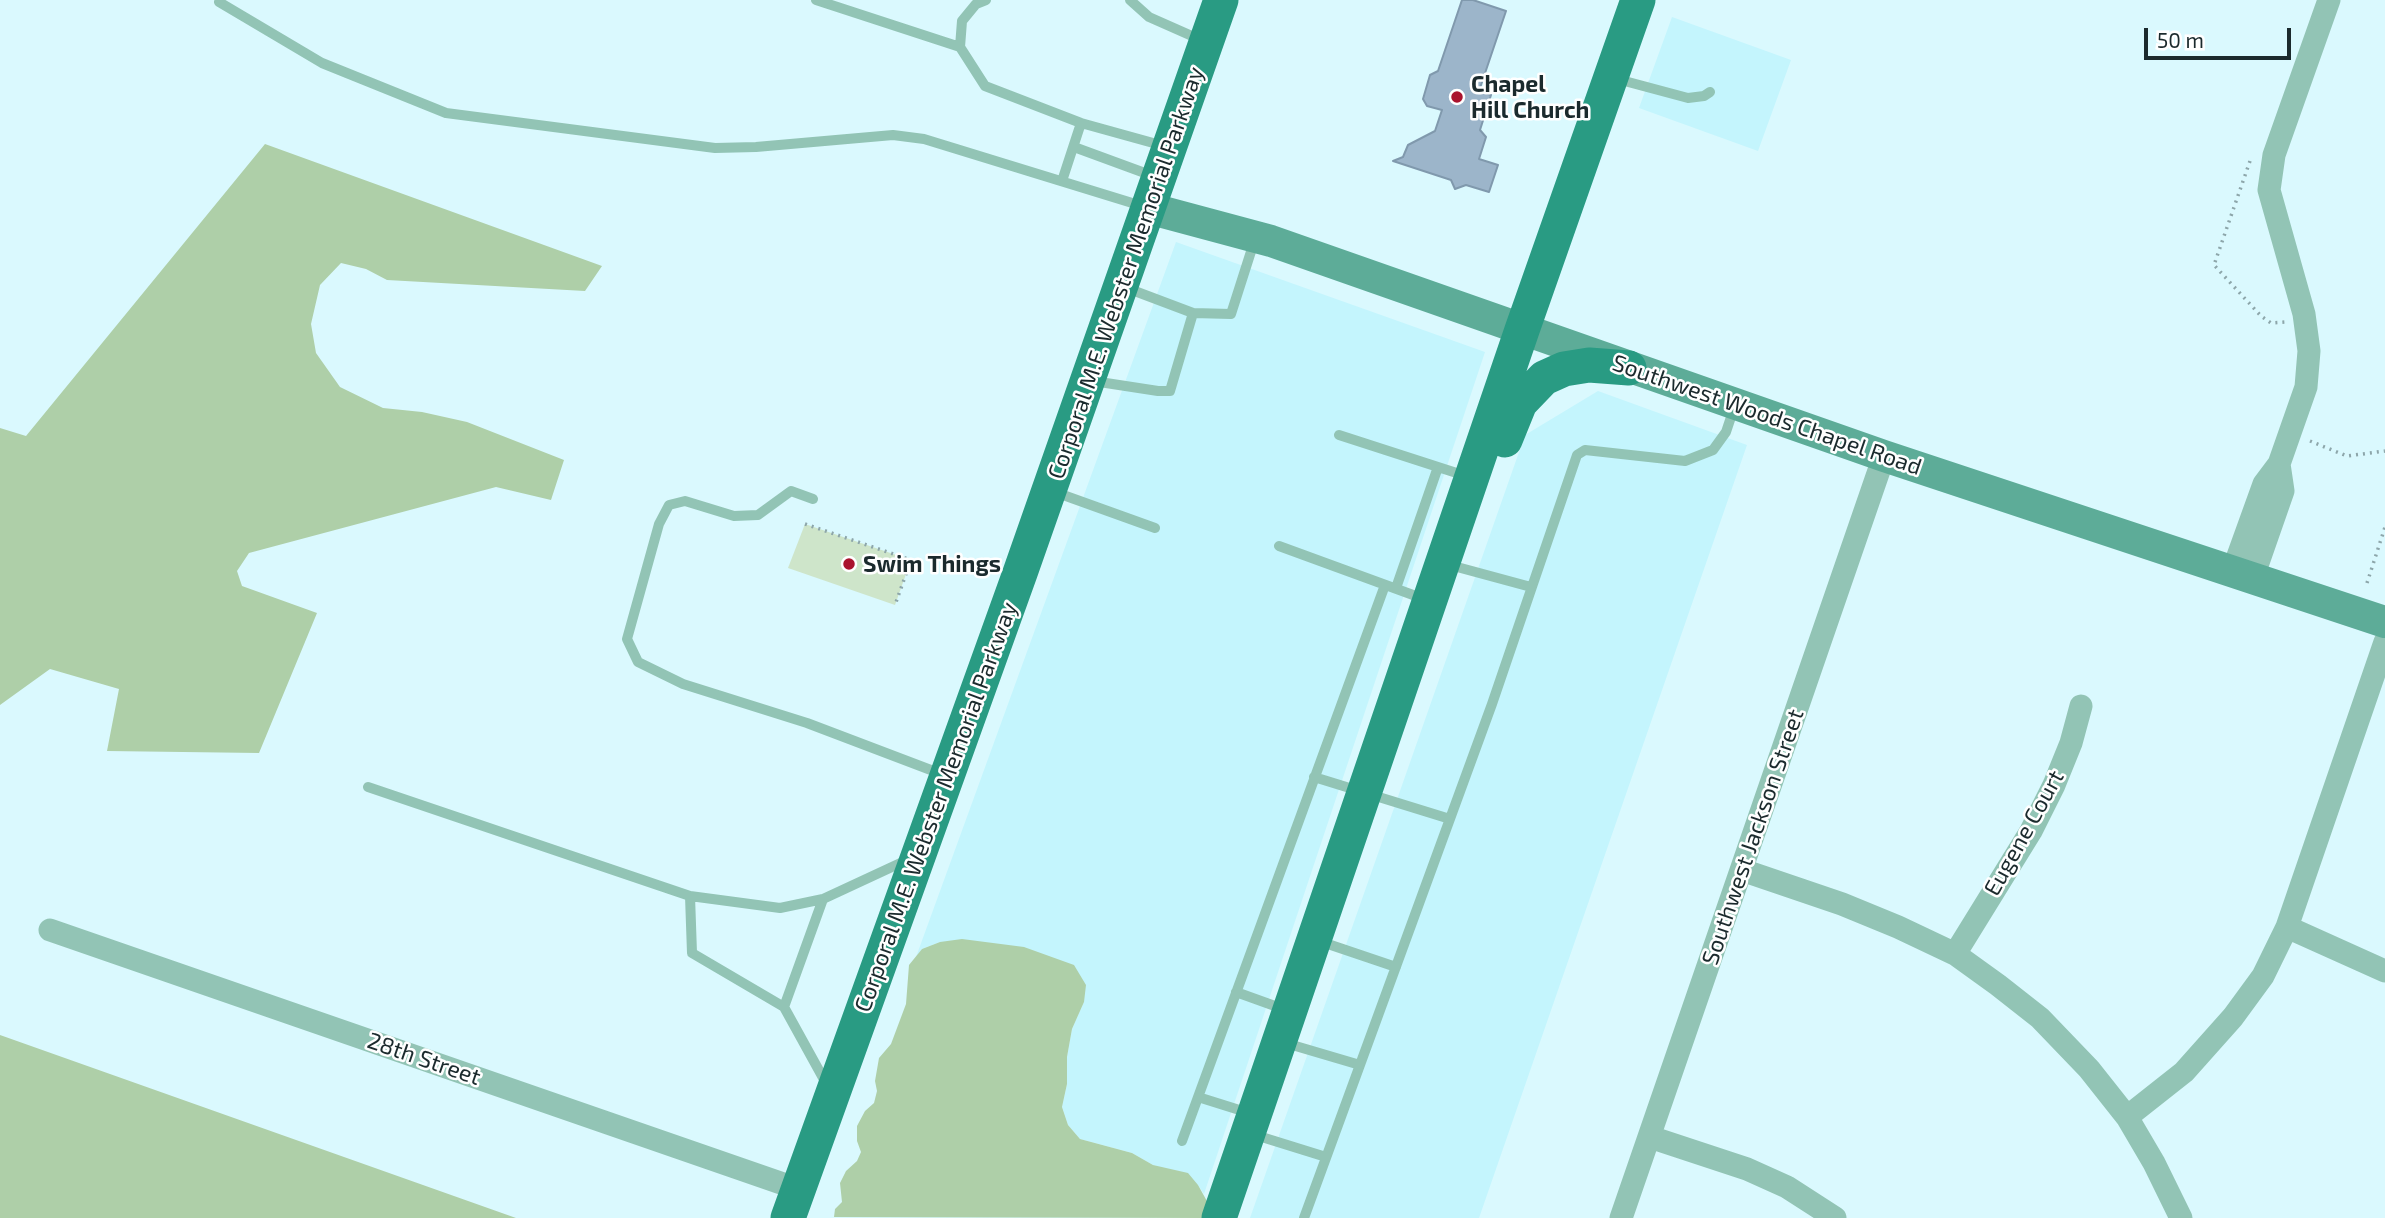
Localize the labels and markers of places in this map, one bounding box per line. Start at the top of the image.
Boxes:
place label: Chapel Hill Church [1471,70,1589,124]
marker: Chapel Hill Church [1449,89,1465,105]
place label: Swim Things [863,550,1001,578]
marker: Swim Things [841,556,857,572]

